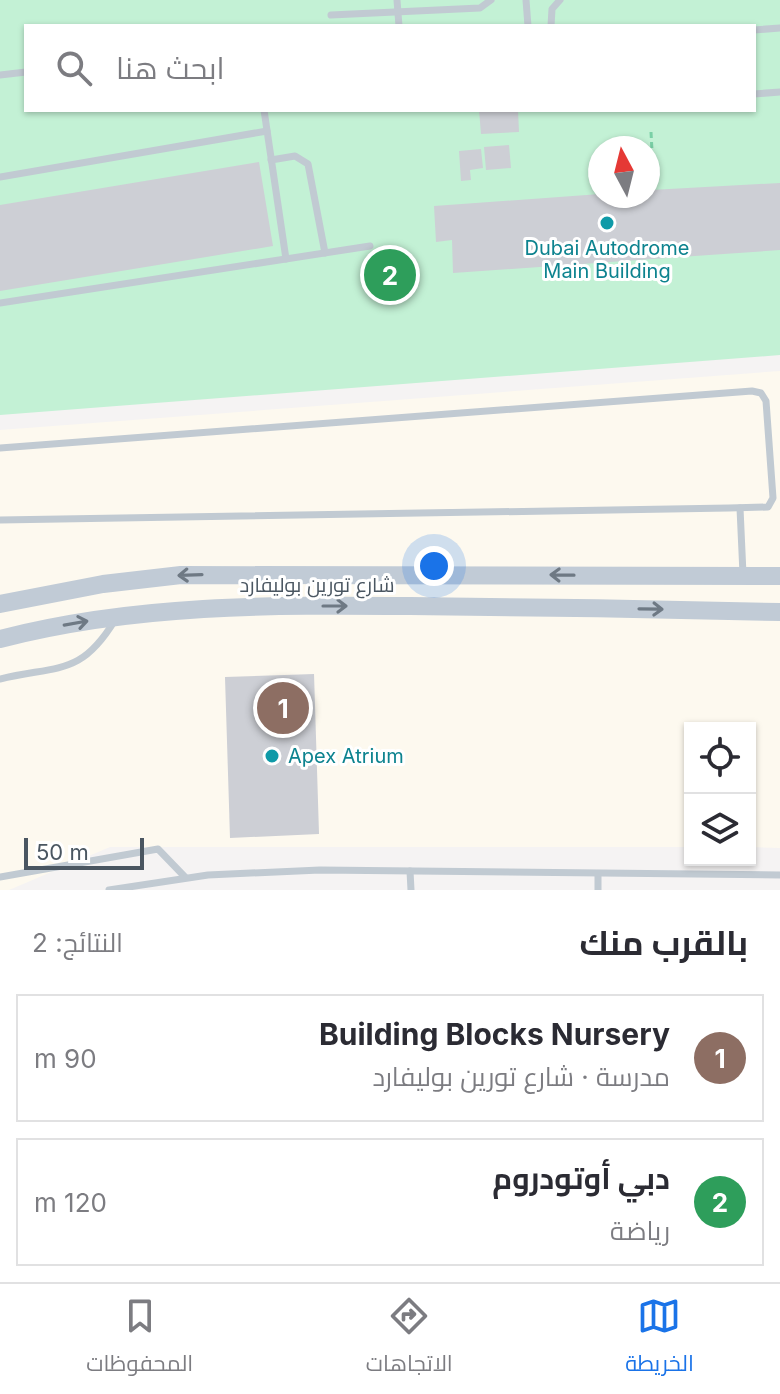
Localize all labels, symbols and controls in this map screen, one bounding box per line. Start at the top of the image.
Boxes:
search box [24,24,756,112]
icon: search [52,46,96,90]
text: ابحث هنا [116,50,225,86]
north arrow [588,136,660,208]
marker: Dubai Autodrome Main Building [598,214,616,232]
place label: Dubai Autodrome Main Building [525,236,689,283]
pin: 2 [364,245,416,305]
your location [414,546,454,586]
one-way arrow [549,567,576,583]
one-way arrow [177,568,204,583]
street label: شارع تورين بوليفارد [240,573,394,599]
one-way arrow [321,598,348,614]
one-way arrow [637,602,664,617]
one-way arrow [63,615,88,630]
pin: 1 [257,678,309,738]
map controls [684,722,756,866]
button: locate [684,722,756,794]
place label: Apex Atrium [288,744,404,768]
marker: Apex Atrium [263,747,281,765]
button: layers [684,794,756,866]
scale bar [24,834,144,870]
text: 50 m [36,839,89,865]
text: بالقرب منك [580,922,748,963]
text: النتائج: 2 [32,927,123,958]
text: Building Blocks Nursery [319,1016,670,1052]
text: 90 m [34,1043,97,1074]
text: 1 [714,1043,726,1074]
text: مدرسة · شارع تورين بوليفارد [372,1061,670,1092]
text: دبي أوتودروم [492,1160,670,1196]
text: 120 m [34,1187,107,1218]
text: 2 [712,1187,728,1218]
text: رياضة [610,1215,670,1246]
tab: المحفوظات [86,1294,193,1384]
tab: الاتجاهات [366,1294,453,1384]
tab: الخريطة [625,1294,694,1384]

